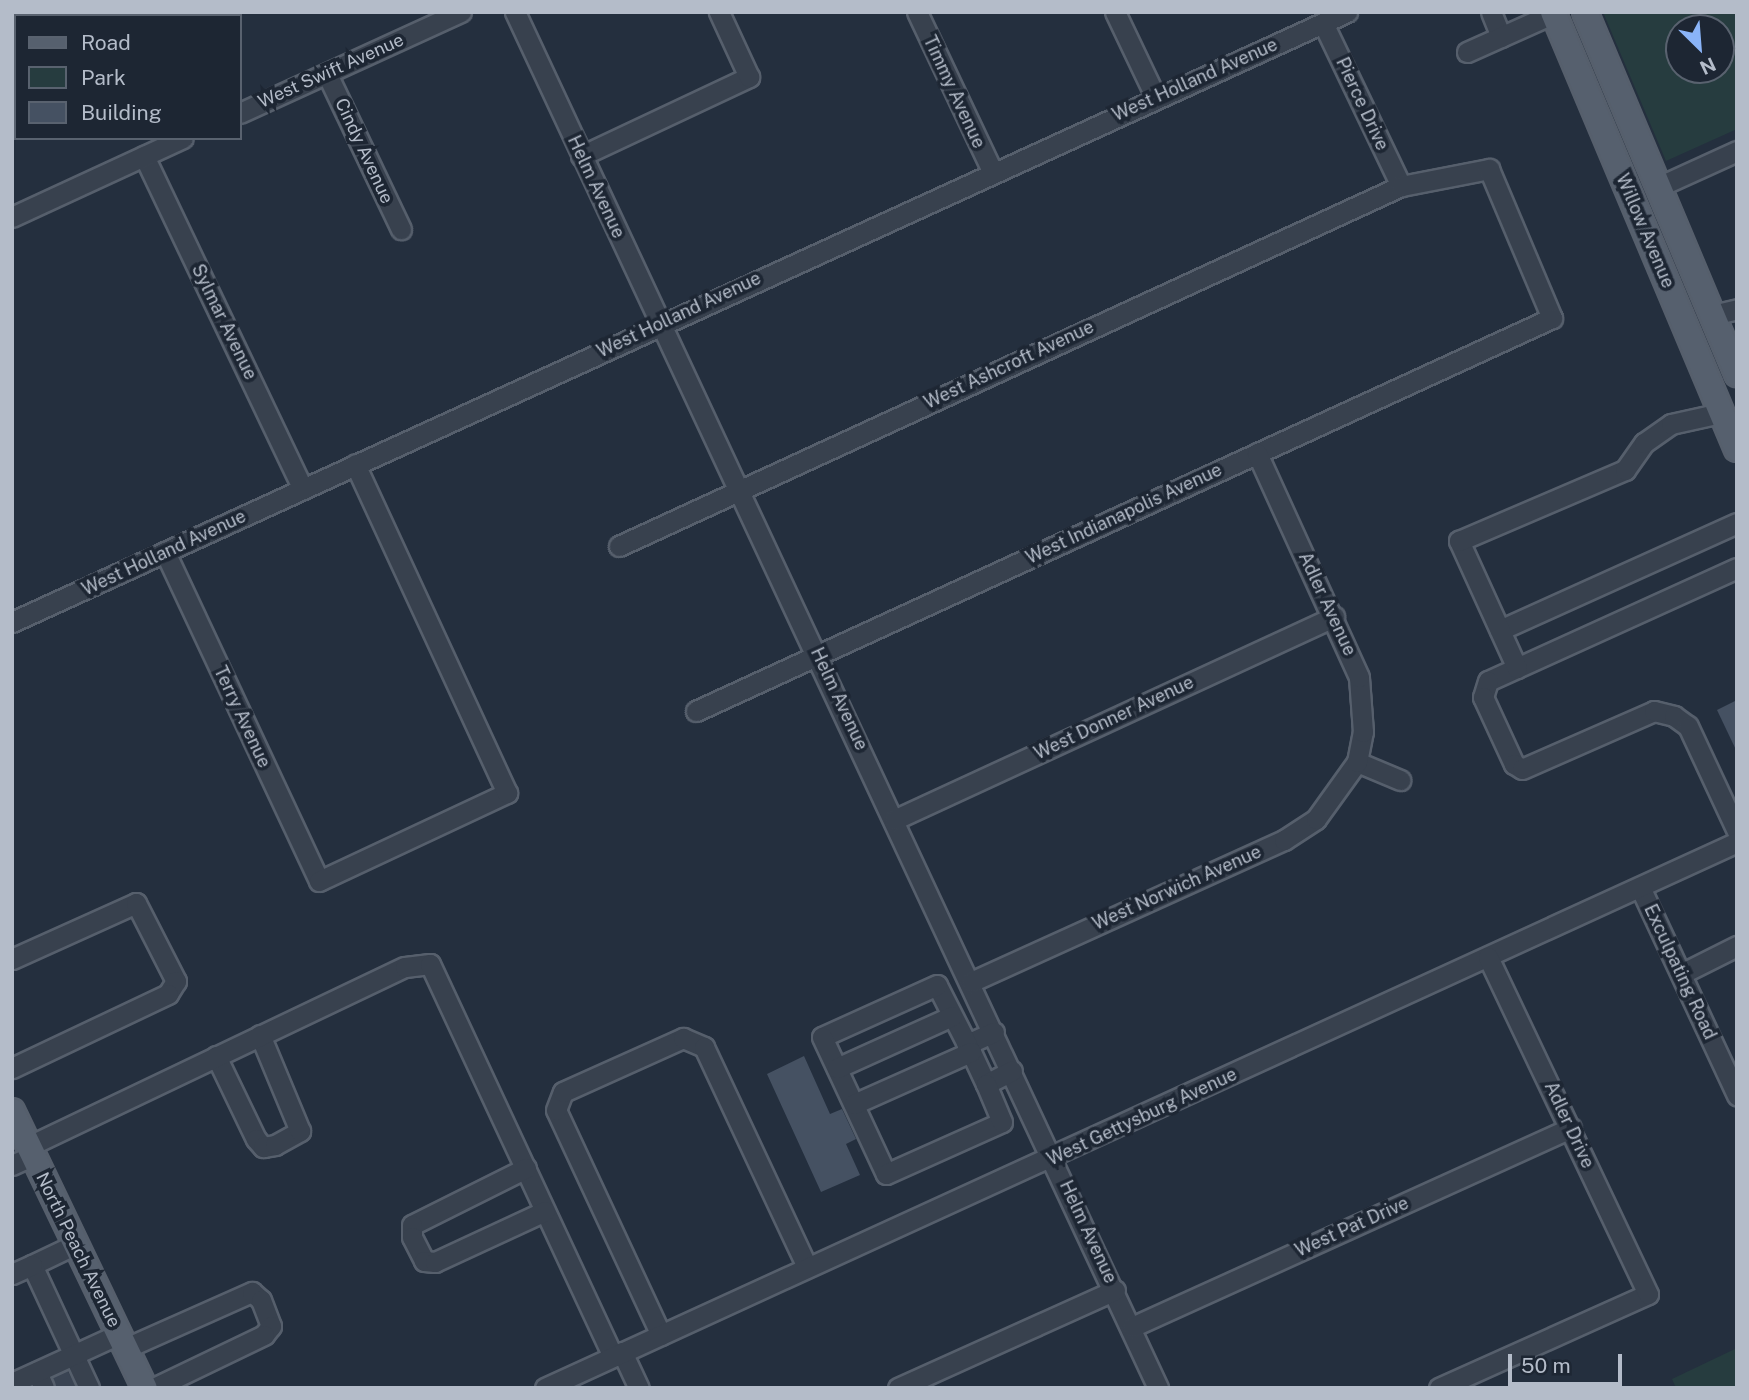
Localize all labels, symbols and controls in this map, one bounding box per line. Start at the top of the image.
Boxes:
legend [14,14,242,140]
north arrow [1665,14,1735,84]
street label: West Swift Avenue [255,29,407,113]
text: Road [81,30,131,55]
street label: Timmy Avenue [918,32,990,152]
street label: West Holland Avenue [1109,34,1281,126]
text: N [1697,53,1719,79]
street label: Pierce Drive [1331,54,1393,154]
text: Park [81,65,126,90]
street label: Cindy Avenue [330,95,398,207]
text: Building [81,100,162,125]
street label: Helm Avenue [563,132,629,242]
street label: Willow Avenue [1611,171,1679,291]
street label: Sylmar Avenue [187,261,261,383]
street label: West Holland Avenue [594,268,764,362]
street label: West Ashcroft Avenue [921,316,1097,414]
street label: West Indianapolis Avenue [1023,459,1225,569]
street label: West Holland Avenue [79,506,249,600]
street label: Adler Avenue [1294,549,1360,659]
street label: Helm Avenue [806,644,872,754]
street label: Terry Avenue [209,663,275,771]
street label: West Donner Avenue [1031,672,1197,764]
street label: West Norwich Avenue [1089,841,1265,935]
street label: Exculpating Road [1639,901,1721,1043]
street label: West Gettysburg Avenue [1044,1064,1240,1170]
street label: Adler Drive [1540,1078,1598,1172]
street label: North Peach Avenue [31,1169,125,1331]
street label: Helm Avenue [1055,1177,1121,1287]
street label: West Pat Drive [1292,1192,1412,1262]
scale bar [1511,1340,1625,1384]
text: 50 m [1521,1353,1571,1378]

